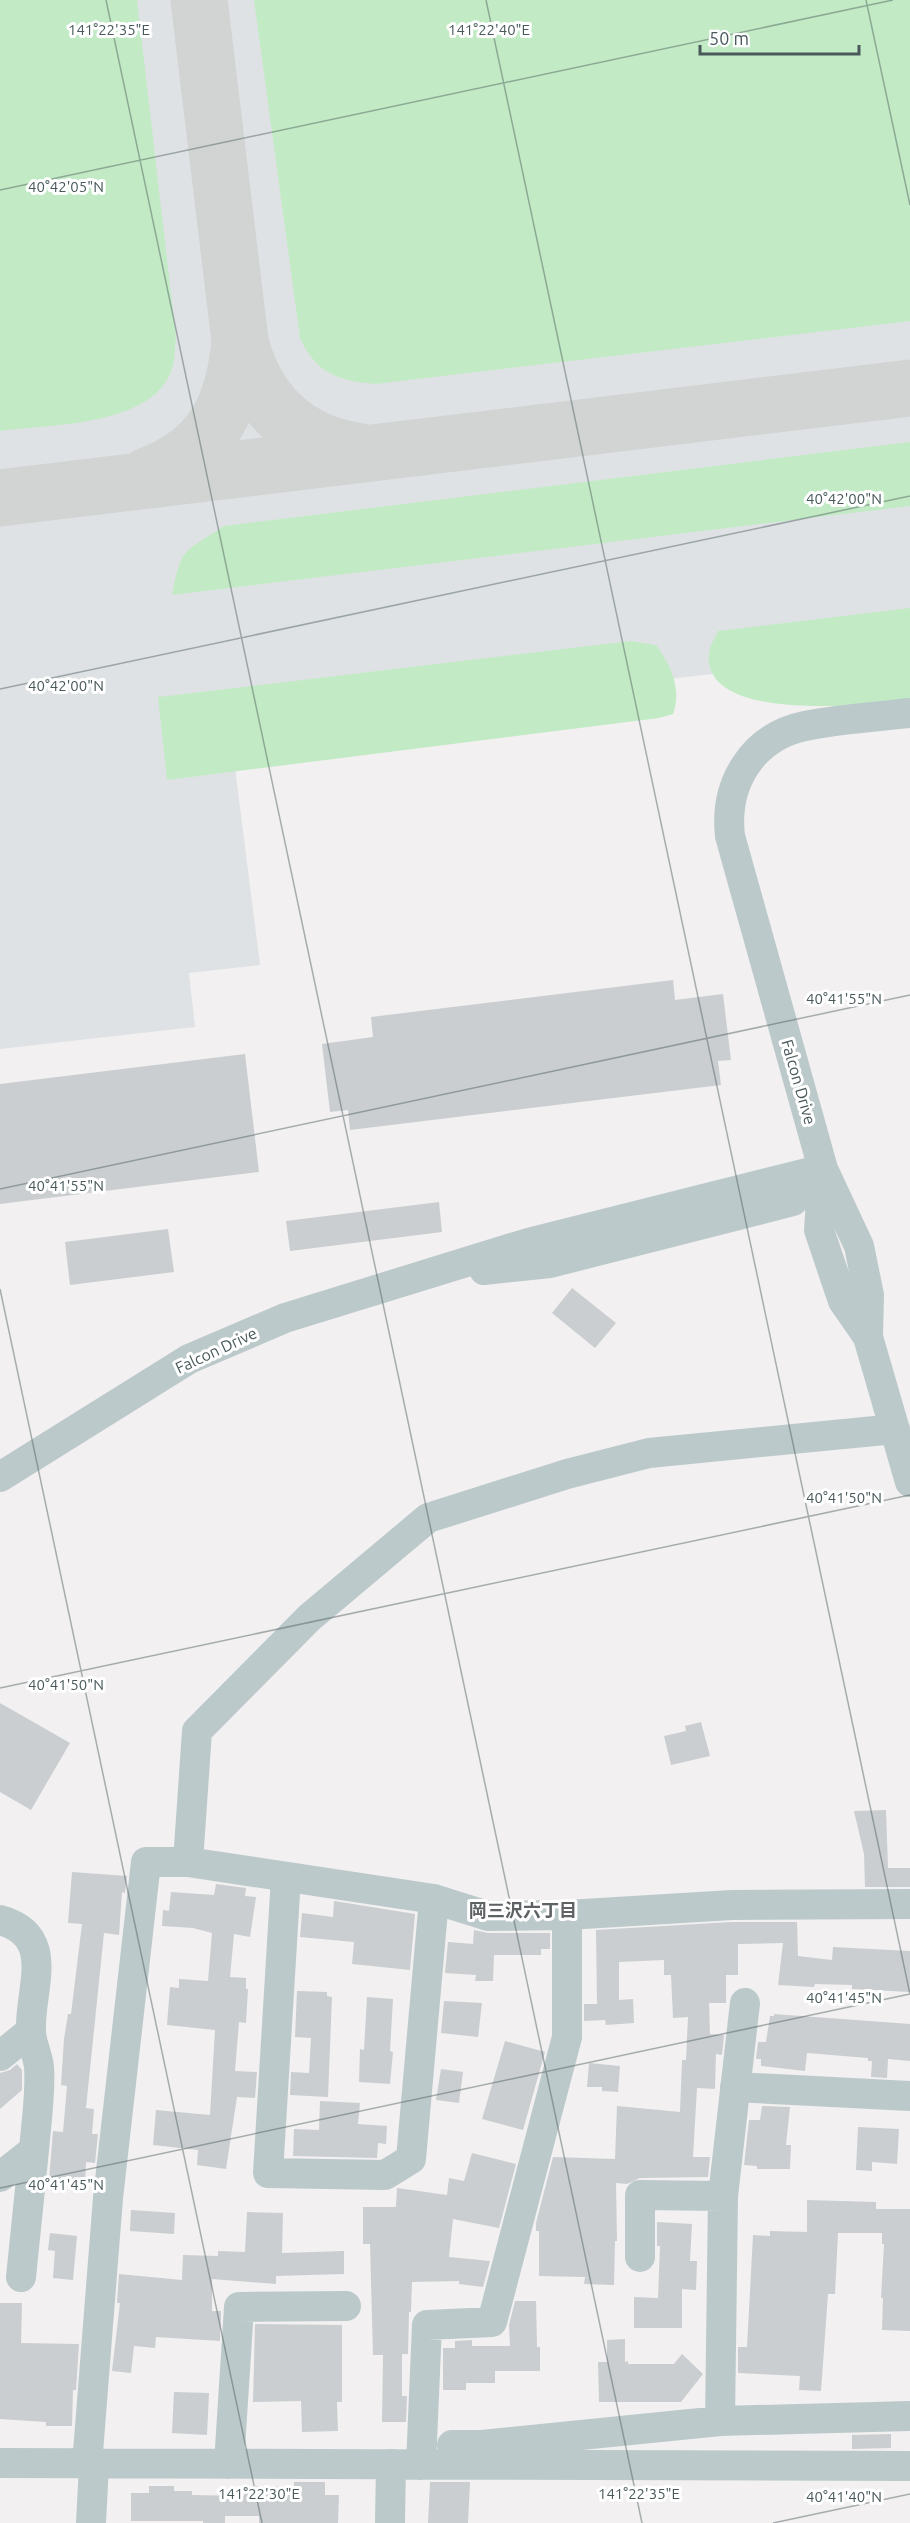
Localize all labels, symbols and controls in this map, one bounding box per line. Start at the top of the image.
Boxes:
scale bar [700,18,859,56]
text: 141°22'35"E [68,21,150,38]
text: 141°22'40"E [448,21,530,38]
text: 50 m [709,28,749,48]
text: 40°42'05"N [28,178,104,195]
text: 40°42'00"N [806,490,882,507]
text: 40°42'00"N [28,677,104,694]
text: 40°41'55"N [806,990,882,1007]
street label: Falcon Drive [778,1037,820,1127]
text: 40°41'55"N [28,1177,104,1194]
street label: Falcon Drive [172,1323,260,1377]
text: 40°41'50"N [806,1489,882,1506]
text: 40°41'50"N [28,1676,104,1693]
district label: 岡三沢六丁目 [469,1900,577,1920]
text: 40°41'45"N [806,1989,882,2006]
text: 40°41'45"N [28,2176,104,2193]
text: 141°22'30"E [218,2485,300,2502]
text: 141°22'35"E [598,2485,680,2502]
text: 40°41'40"N [806,2488,882,2505]

